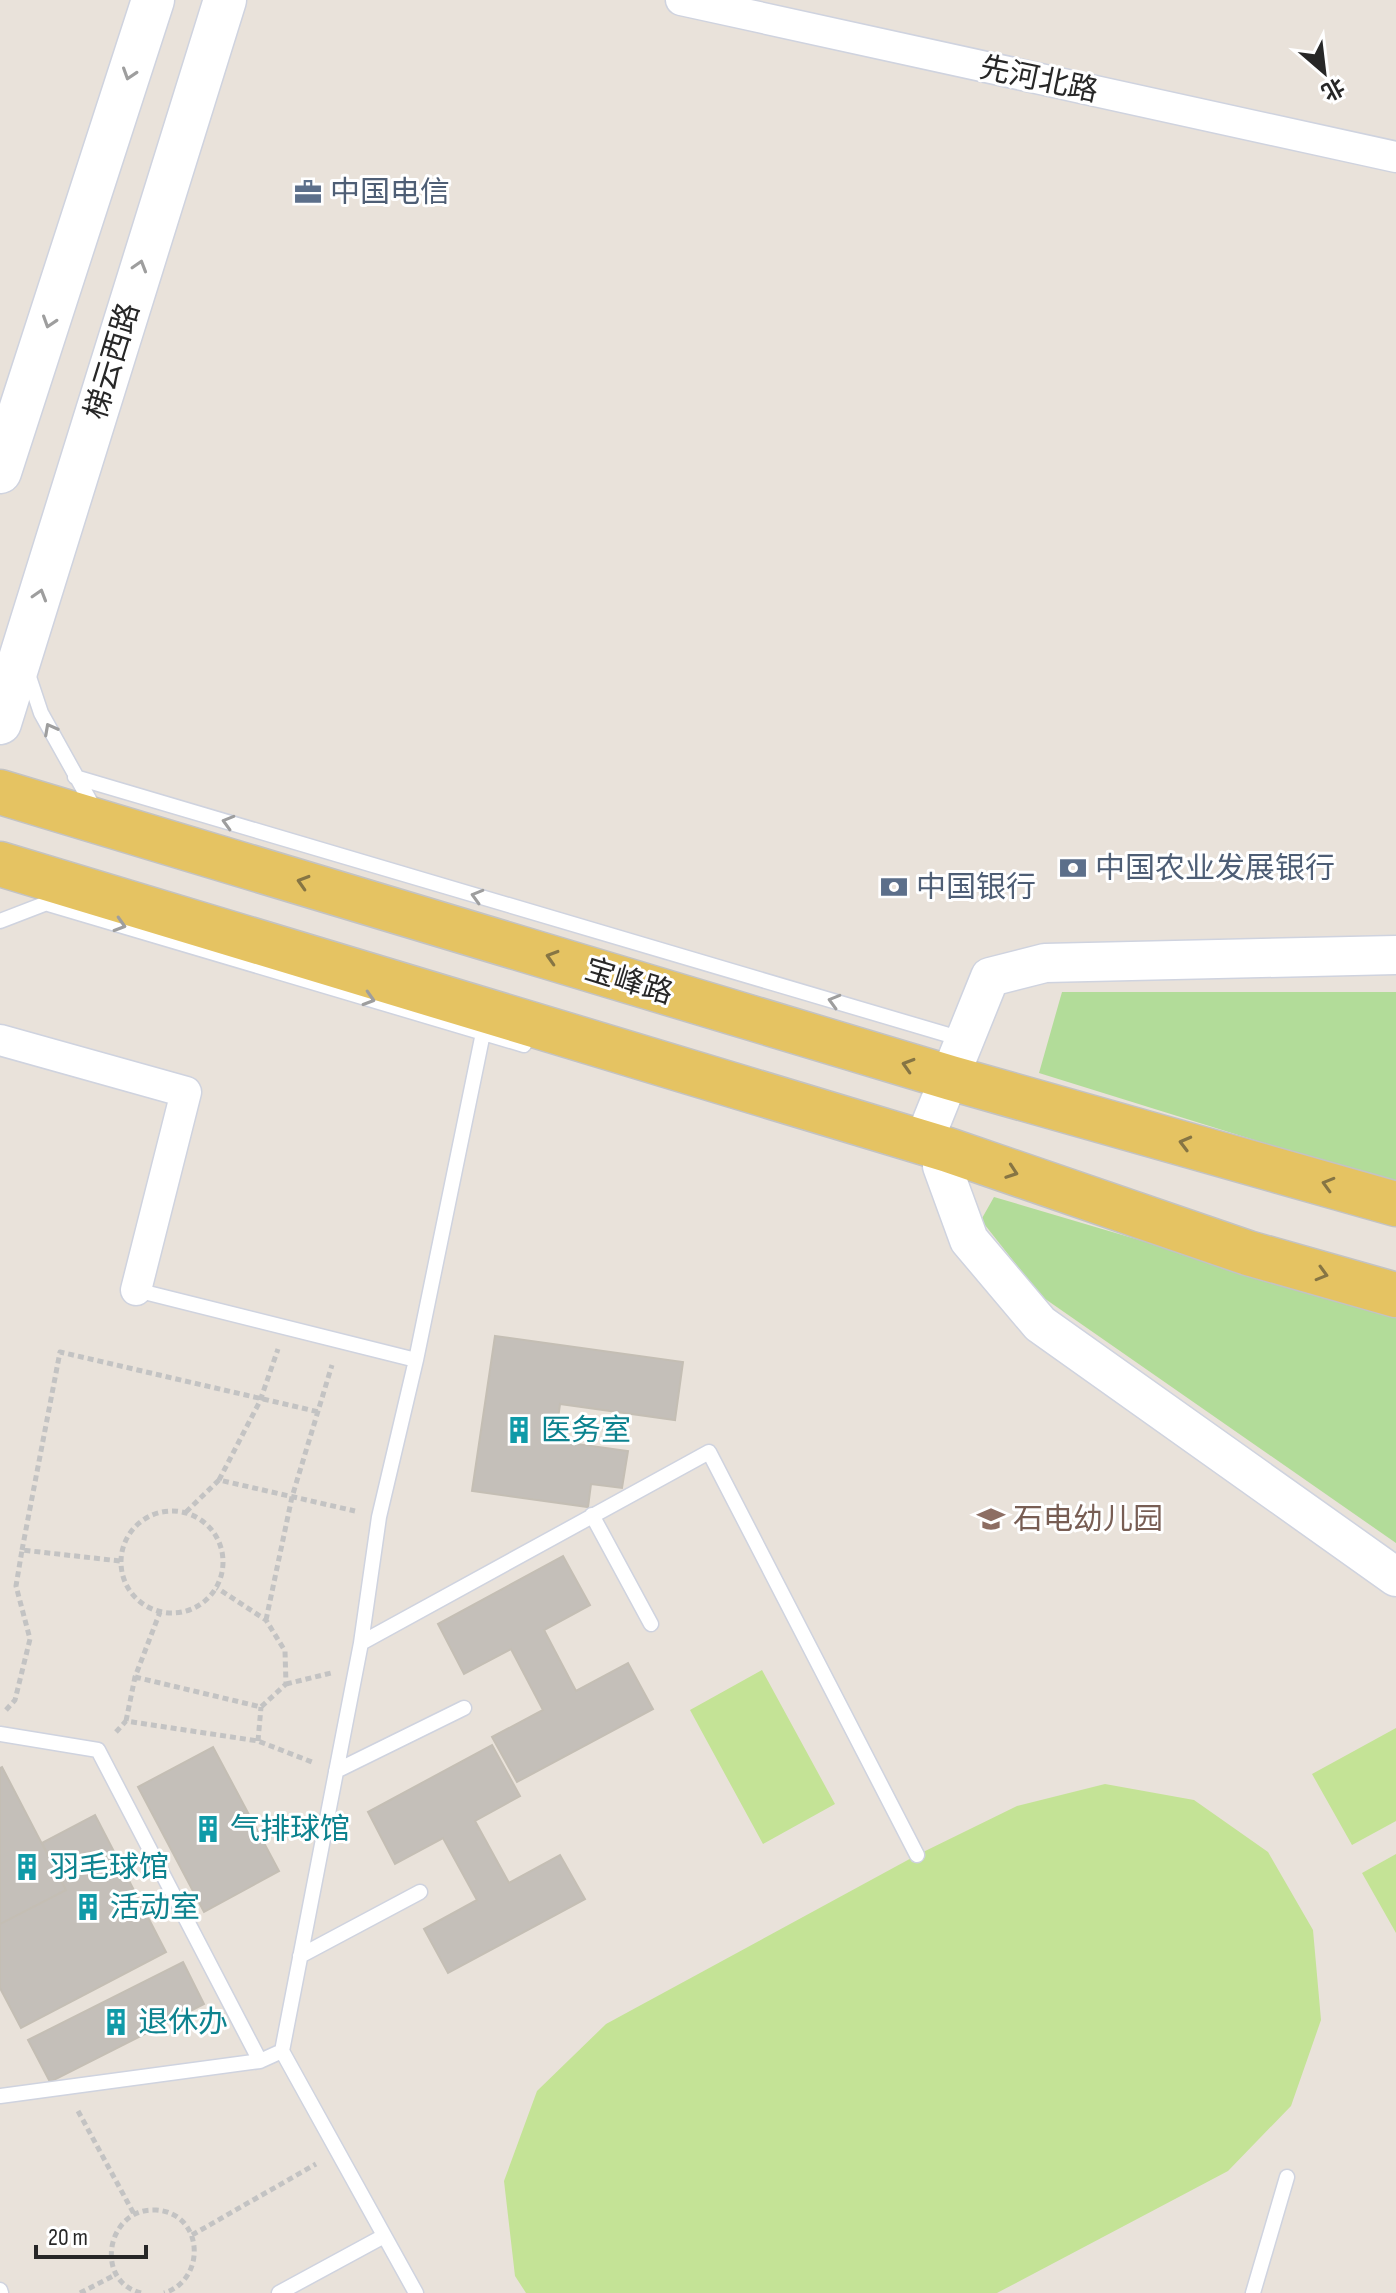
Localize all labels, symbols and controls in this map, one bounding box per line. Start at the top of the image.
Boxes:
north arrow [1284,32,1364,112]
street label: 先河北路 [976,50,1101,110]
one-way arrow [123,67,139,81]
text: 北 [1317,71,1349,105]
place label: 中国电信 [330,175,450,211]
office icon: 中国电信 [293,177,323,207]
one-way arrow [131,259,147,273]
street label: 梯云西路 [78,299,148,424]
one-way arrow [42,314,58,328]
one-way arrow [31,589,47,603]
one-way arrow [44,722,59,737]
one-way arrow [221,815,235,831]
place label: 中国农业发展银行 [1095,851,1335,887]
bank icon: 中国农业发展银行 [1058,853,1088,883]
place label: 中国银行 [916,870,1036,906]
bank icon: 中国银行 [879,872,909,902]
one-way arrow [296,875,310,891]
one-way arrow [471,889,485,905]
one-way arrow [112,916,126,932]
one-way arrow [545,950,559,966]
street label: 宝峰路 [580,952,677,1012]
one-way arrow [362,990,375,1006]
one-way arrow [828,994,841,1010]
one-way arrow [901,1058,915,1074]
one-way arrow [1178,1136,1192,1152]
one-way arrow [1004,1162,1018,1178]
one-way arrow [1322,1177,1335,1193]
one-way arrow [1315,1265,1329,1281]
place label: 医务室 [541,1413,631,1449]
building icon: 医务室 [504,1415,534,1445]
place label: 石电幼儿园 [1013,1502,1163,1538]
school or university icon: 石电幼儿园 [976,1504,1006,1534]
place label: 气排球馆 [230,1812,350,1848]
building icon: 气排球馆 [193,1814,223,1844]
place label: 羽毛球馆 [49,1850,169,1886]
building icon: 羽毛球馆 [12,1852,42,1882]
place label: 活动室 [110,1890,200,1926]
building icon: 活动室 [73,1892,103,1922]
place label: 退休办 [138,2005,228,2041]
building icon: 退休办 [101,2007,131,2037]
scale bar [36,2209,146,2259]
text: 20 m [48,2223,88,2252]

